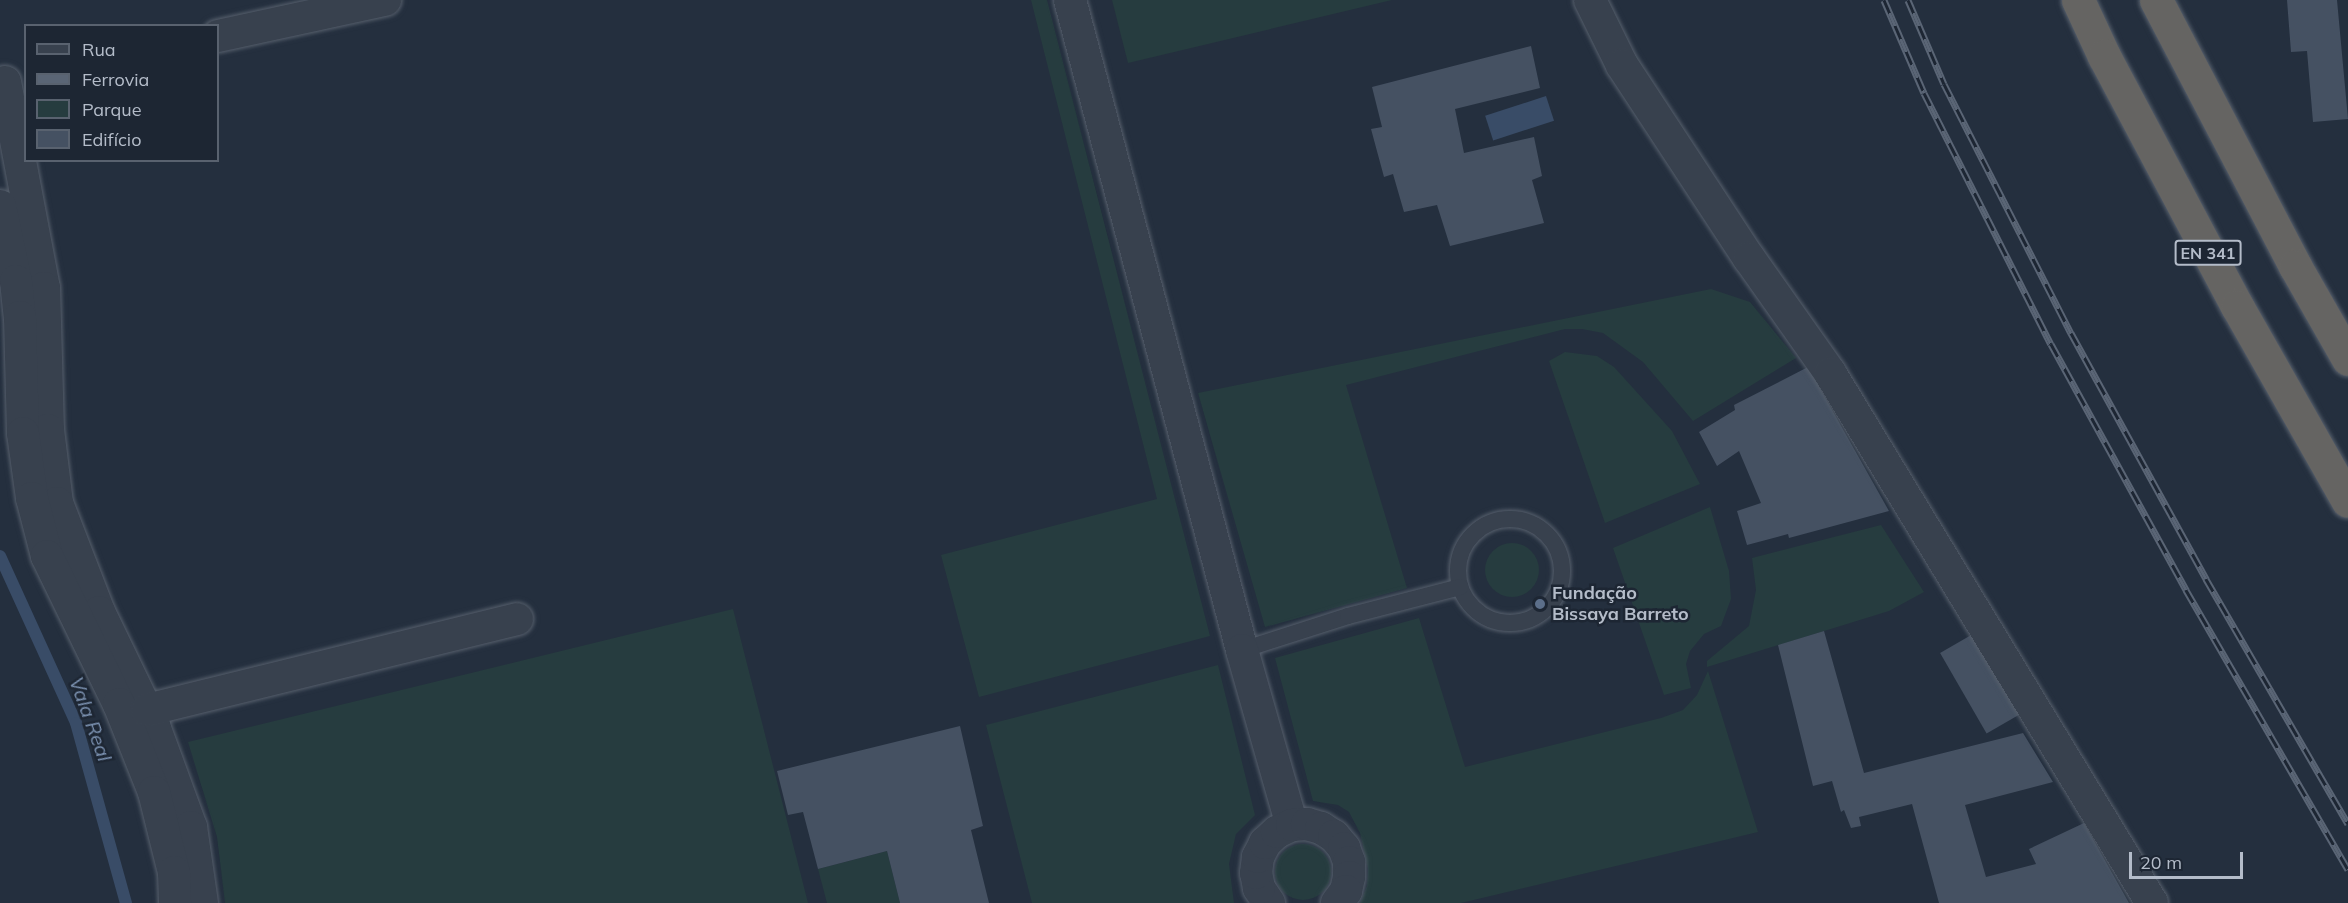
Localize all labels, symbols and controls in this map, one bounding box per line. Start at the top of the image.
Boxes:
legend [24,24,219,162]
text: Rua [82,38,116,61]
text: Ferrovia [82,68,149,91]
text: Parque [82,98,141,121]
text: Edifício [82,128,141,151]
road number: EN 341 [2174,240,2242,266]
place label: Fundação Bissaya Barreto [1552,583,1689,626]
marker: Fundação Bissaya Barreto [1533,597,1547,611]
water label: Vala Real [65,674,117,764]
scale bar [2132,840,2246,878]
text: 20 m [2140,851,2182,874]

